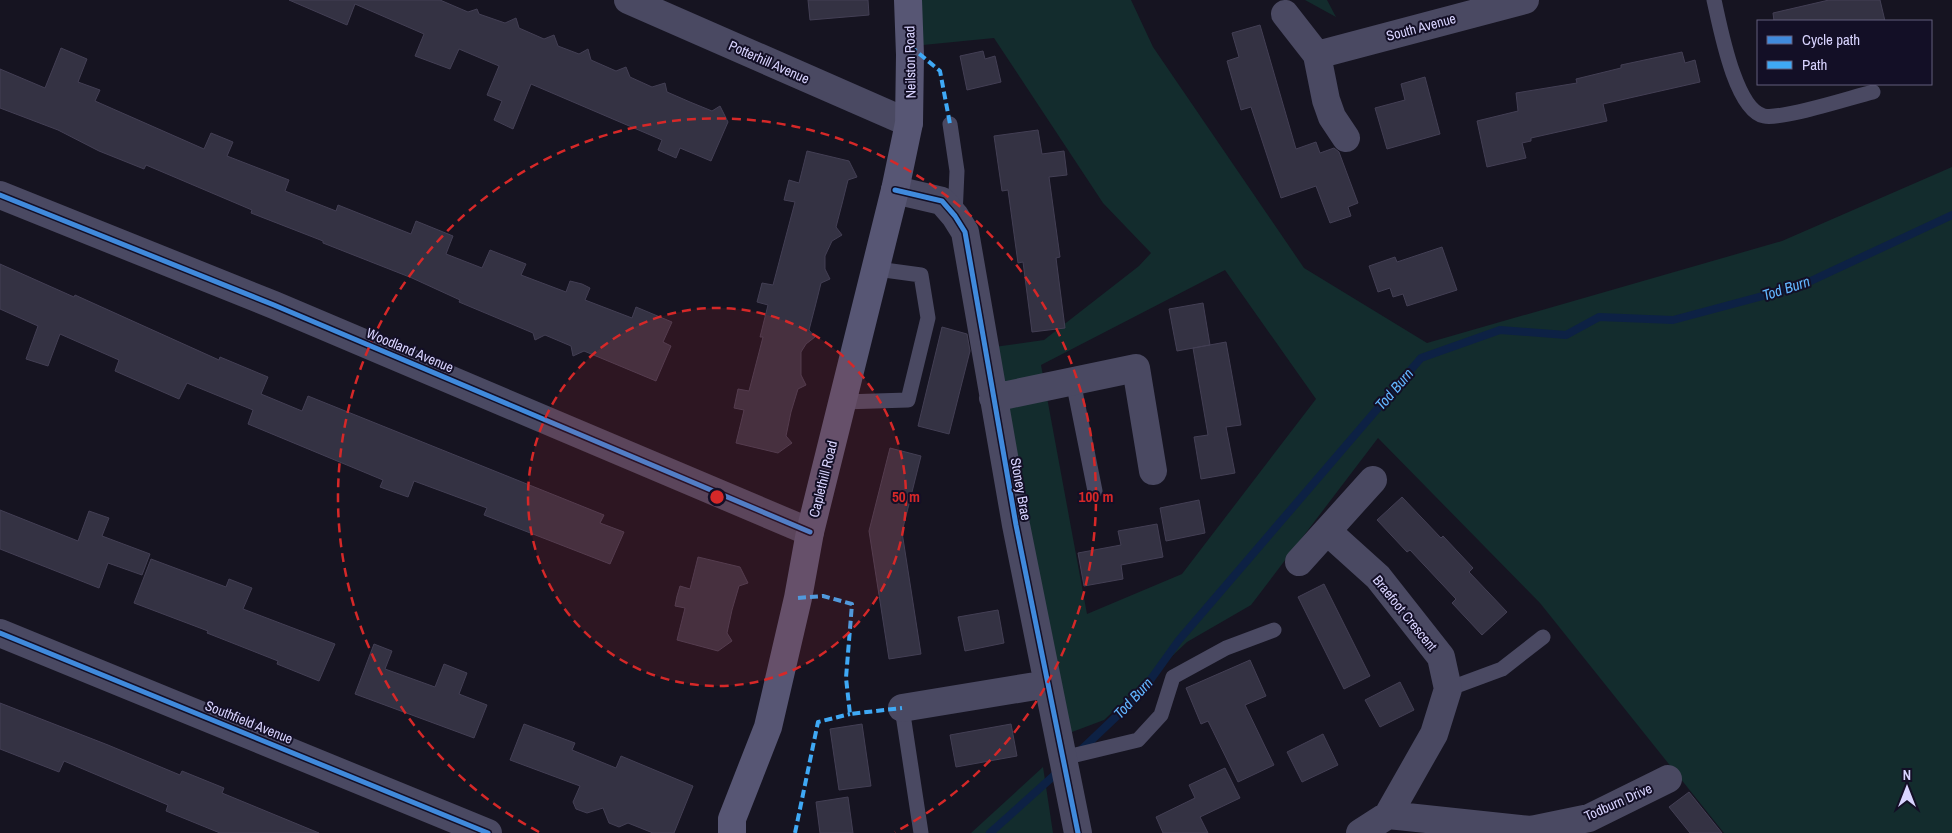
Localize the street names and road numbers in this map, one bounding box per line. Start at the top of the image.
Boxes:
street label: South Avenue [1384,9,1458,45]
street label: Neilston Road [900,25,920,99]
street label: Potterhill Avenue [726,36,812,88]
street label: Woodland Avenue [364,324,456,376]
street label: Caplethill Road [805,439,841,519]
street label: Stoney Brae [1007,456,1035,522]
street label: Braefoot Crescent [1369,571,1441,655]
street label: Southfield Avenue [203,696,295,748]
street label: Todburn Drive [1581,779,1655,825]

